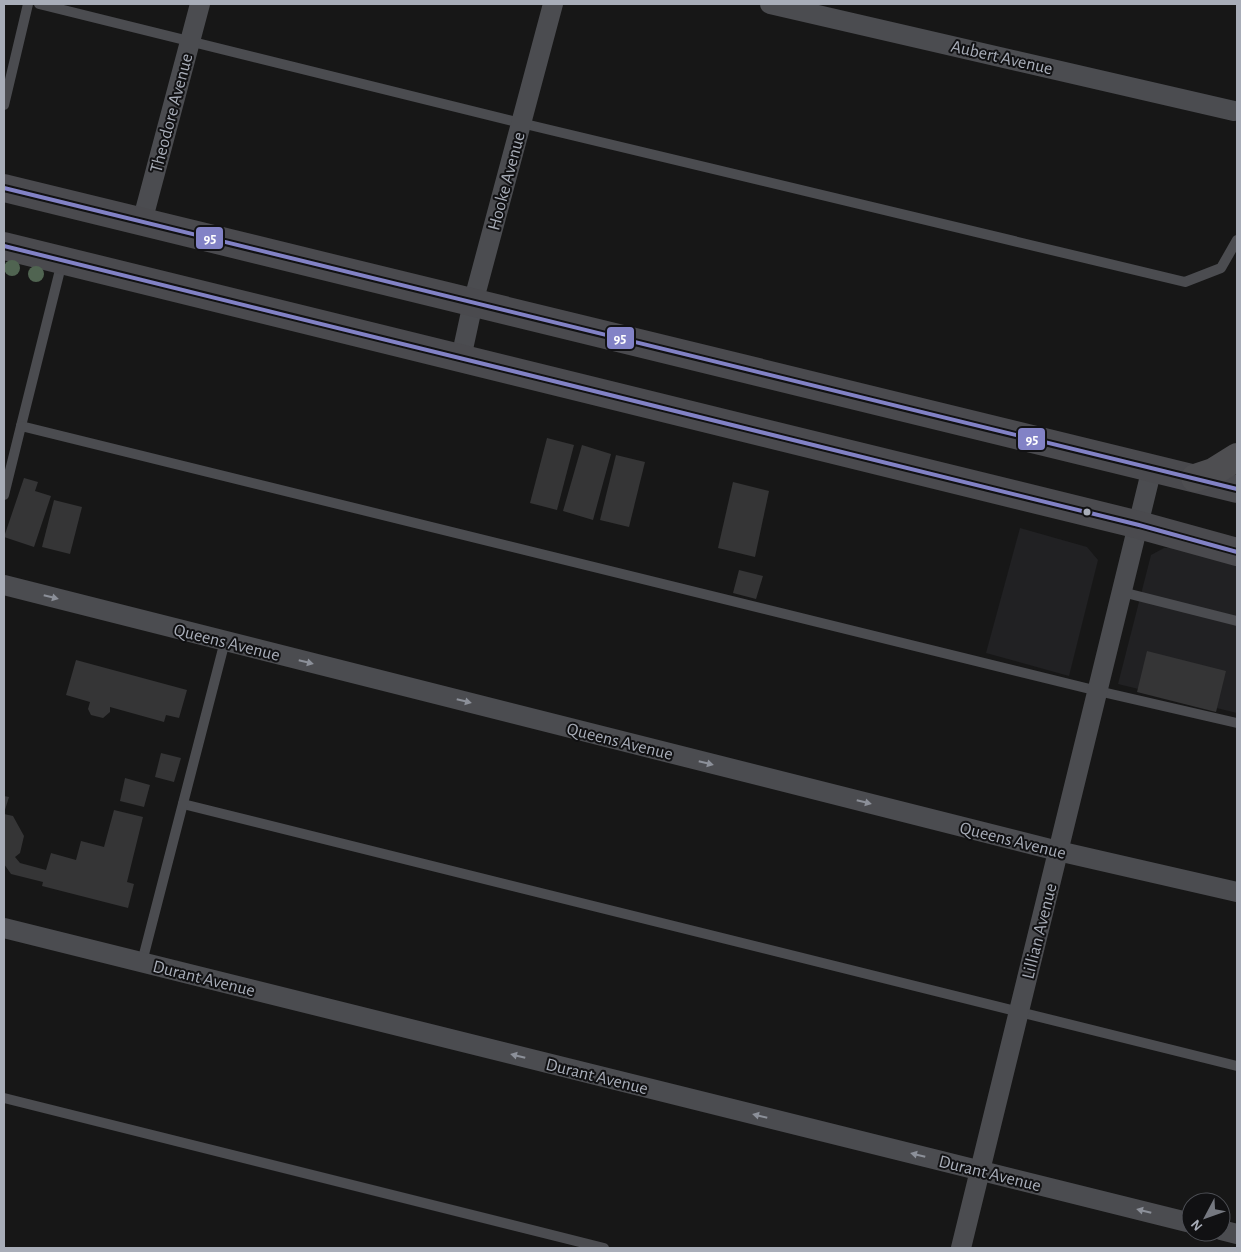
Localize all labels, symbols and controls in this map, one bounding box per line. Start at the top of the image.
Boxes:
street label: Aubert Avenue [949,38,1054,78]
street label: Theodore Avenue [147,52,197,175]
street label: Hooke Avenue [485,130,529,233]
line badge: 95 [195,226,224,250]
text: 95 [204,232,216,246]
line badge: 95 [606,326,635,350]
text: 95 [614,332,626,346]
line badge: 95 [1017,427,1046,451]
text: 95 [1026,433,1038,447]
unlabelled marker [1082,507,1092,517]
one-way arrow [44,594,59,602]
street label: Queens Avenue [172,621,282,665]
one-way arrow [299,658,314,666]
one-way arrow [456,698,471,706]
street label: Queens Avenue [565,720,675,764]
one-way arrow [699,759,714,767]
one-way arrow [856,798,871,806]
street label: Queens Avenue [958,819,1068,863]
street label: Lillian Avenue [1019,882,1061,981]
street label: Durant Avenue [151,958,257,1000]
one-way arrow [510,1052,525,1060]
street label: Durant Avenue [544,1056,650,1098]
one-way arrow [753,1112,768,1120]
one-way arrow [910,1151,925,1159]
street label: Durant Avenue [937,1153,1043,1195]
north arrow [1181,1192,1231,1242]
one-way arrow [1136,1207,1151,1215]
text: N [1188,1217,1205,1233]

